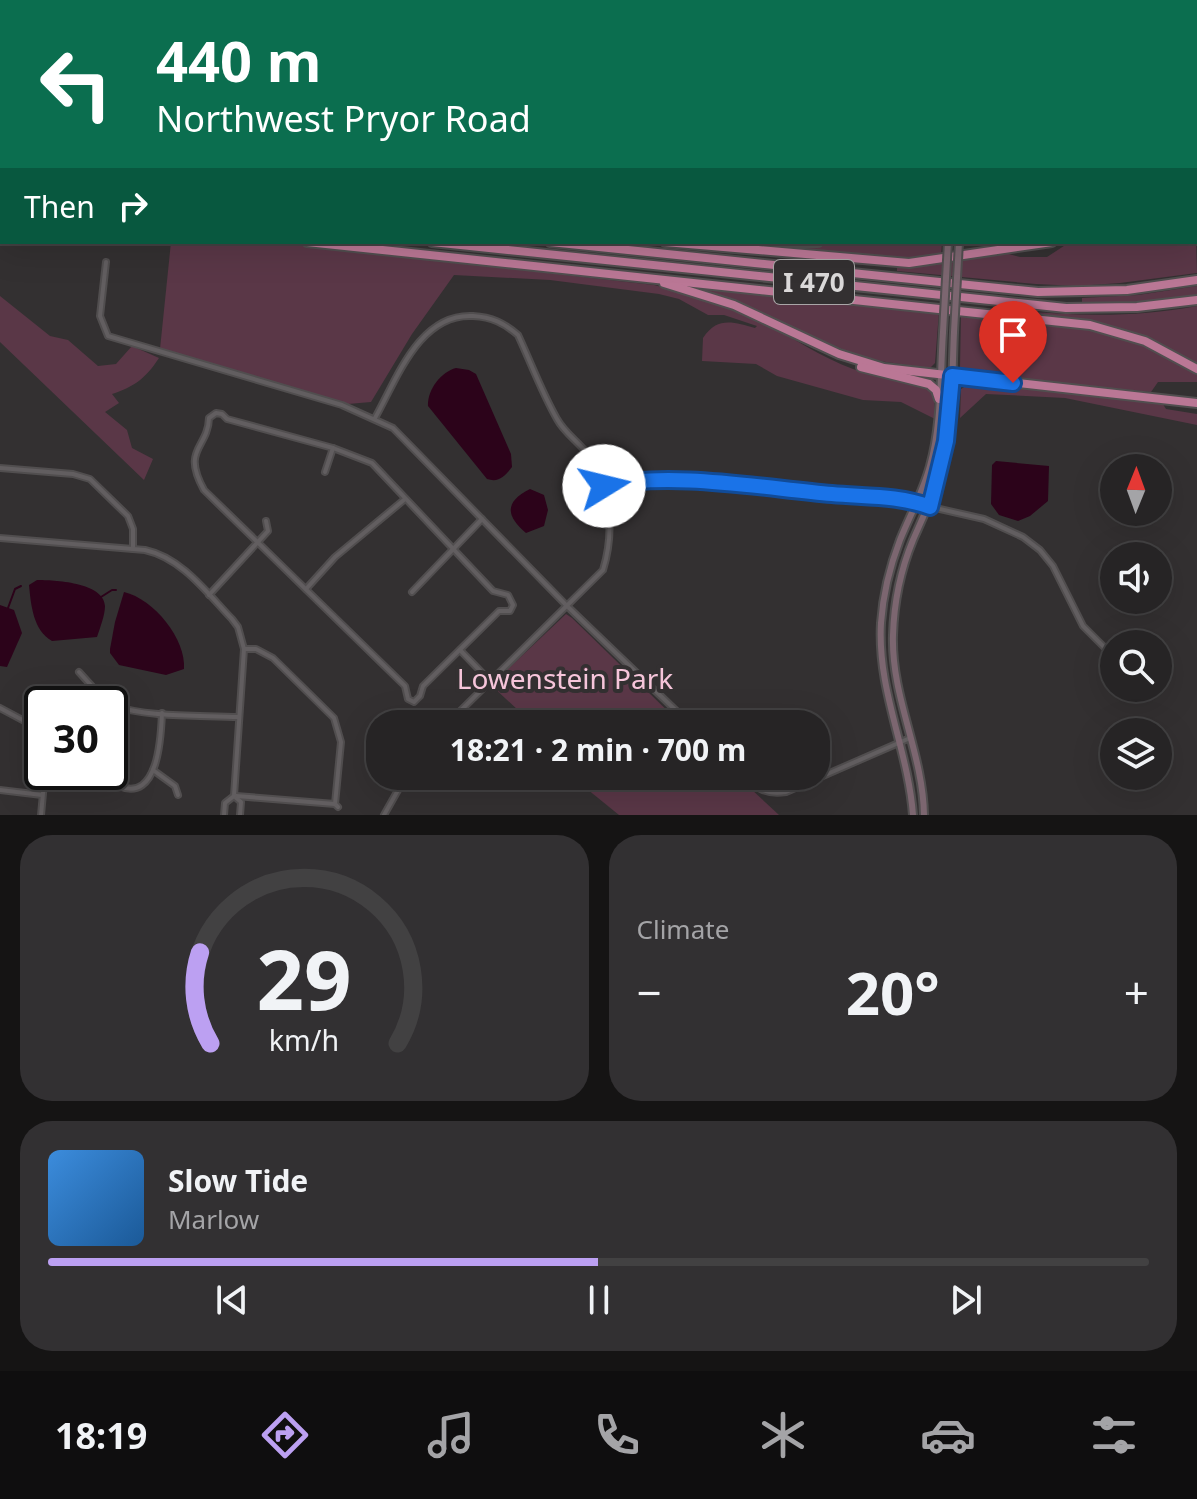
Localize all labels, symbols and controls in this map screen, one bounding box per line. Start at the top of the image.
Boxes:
text: 440 m [156,22,321,98]
icon: left [24,32,128,136]
text: Northwest Pryor Road [156,94,531,143]
icon: right [111,184,155,228]
text: Then [24,186,95,227]
road number: I 470 [774,260,854,304]
pin [979,301,1047,383]
icon: arrive [991,313,1035,357]
position arrow [562,444,646,528]
north arrow [1100,454,1172,526]
map controls [1100,454,1172,790]
button: sound [1100,542,1172,614]
button: search [1100,630,1172,702]
park label: Lowenstein Park [457,659,673,697]
speed limit sign: 30 [24,686,128,790]
button: layers [1100,718,1172,790]
text: 18:21 · 2 min · 700 m [450,729,746,770]
text: Climate [637,911,729,947]
text: 29 [257,921,352,1034]
text: 20° [846,951,940,1033]
text: − [637,962,662,1022]
text: + [1124,962,1149,1022]
text: km/h [269,1020,339,1059]
text: Slow Tide [168,1160,308,1201]
text: Marlow [168,1201,259,1237]
icon: previous [210,1278,254,1322]
icon: pause [577,1278,621,1322]
icon: next [944,1278,988,1322]
icon: directions [257,1407,313,1463]
icon: music [423,1407,479,1463]
icon: phone [589,1407,645,1463]
icon: climate [755,1407,811,1463]
icon: car [920,1407,976,1463]
icon: filters [1086,1407,1142,1463]
text: 18:19 [55,1411,147,1460]

